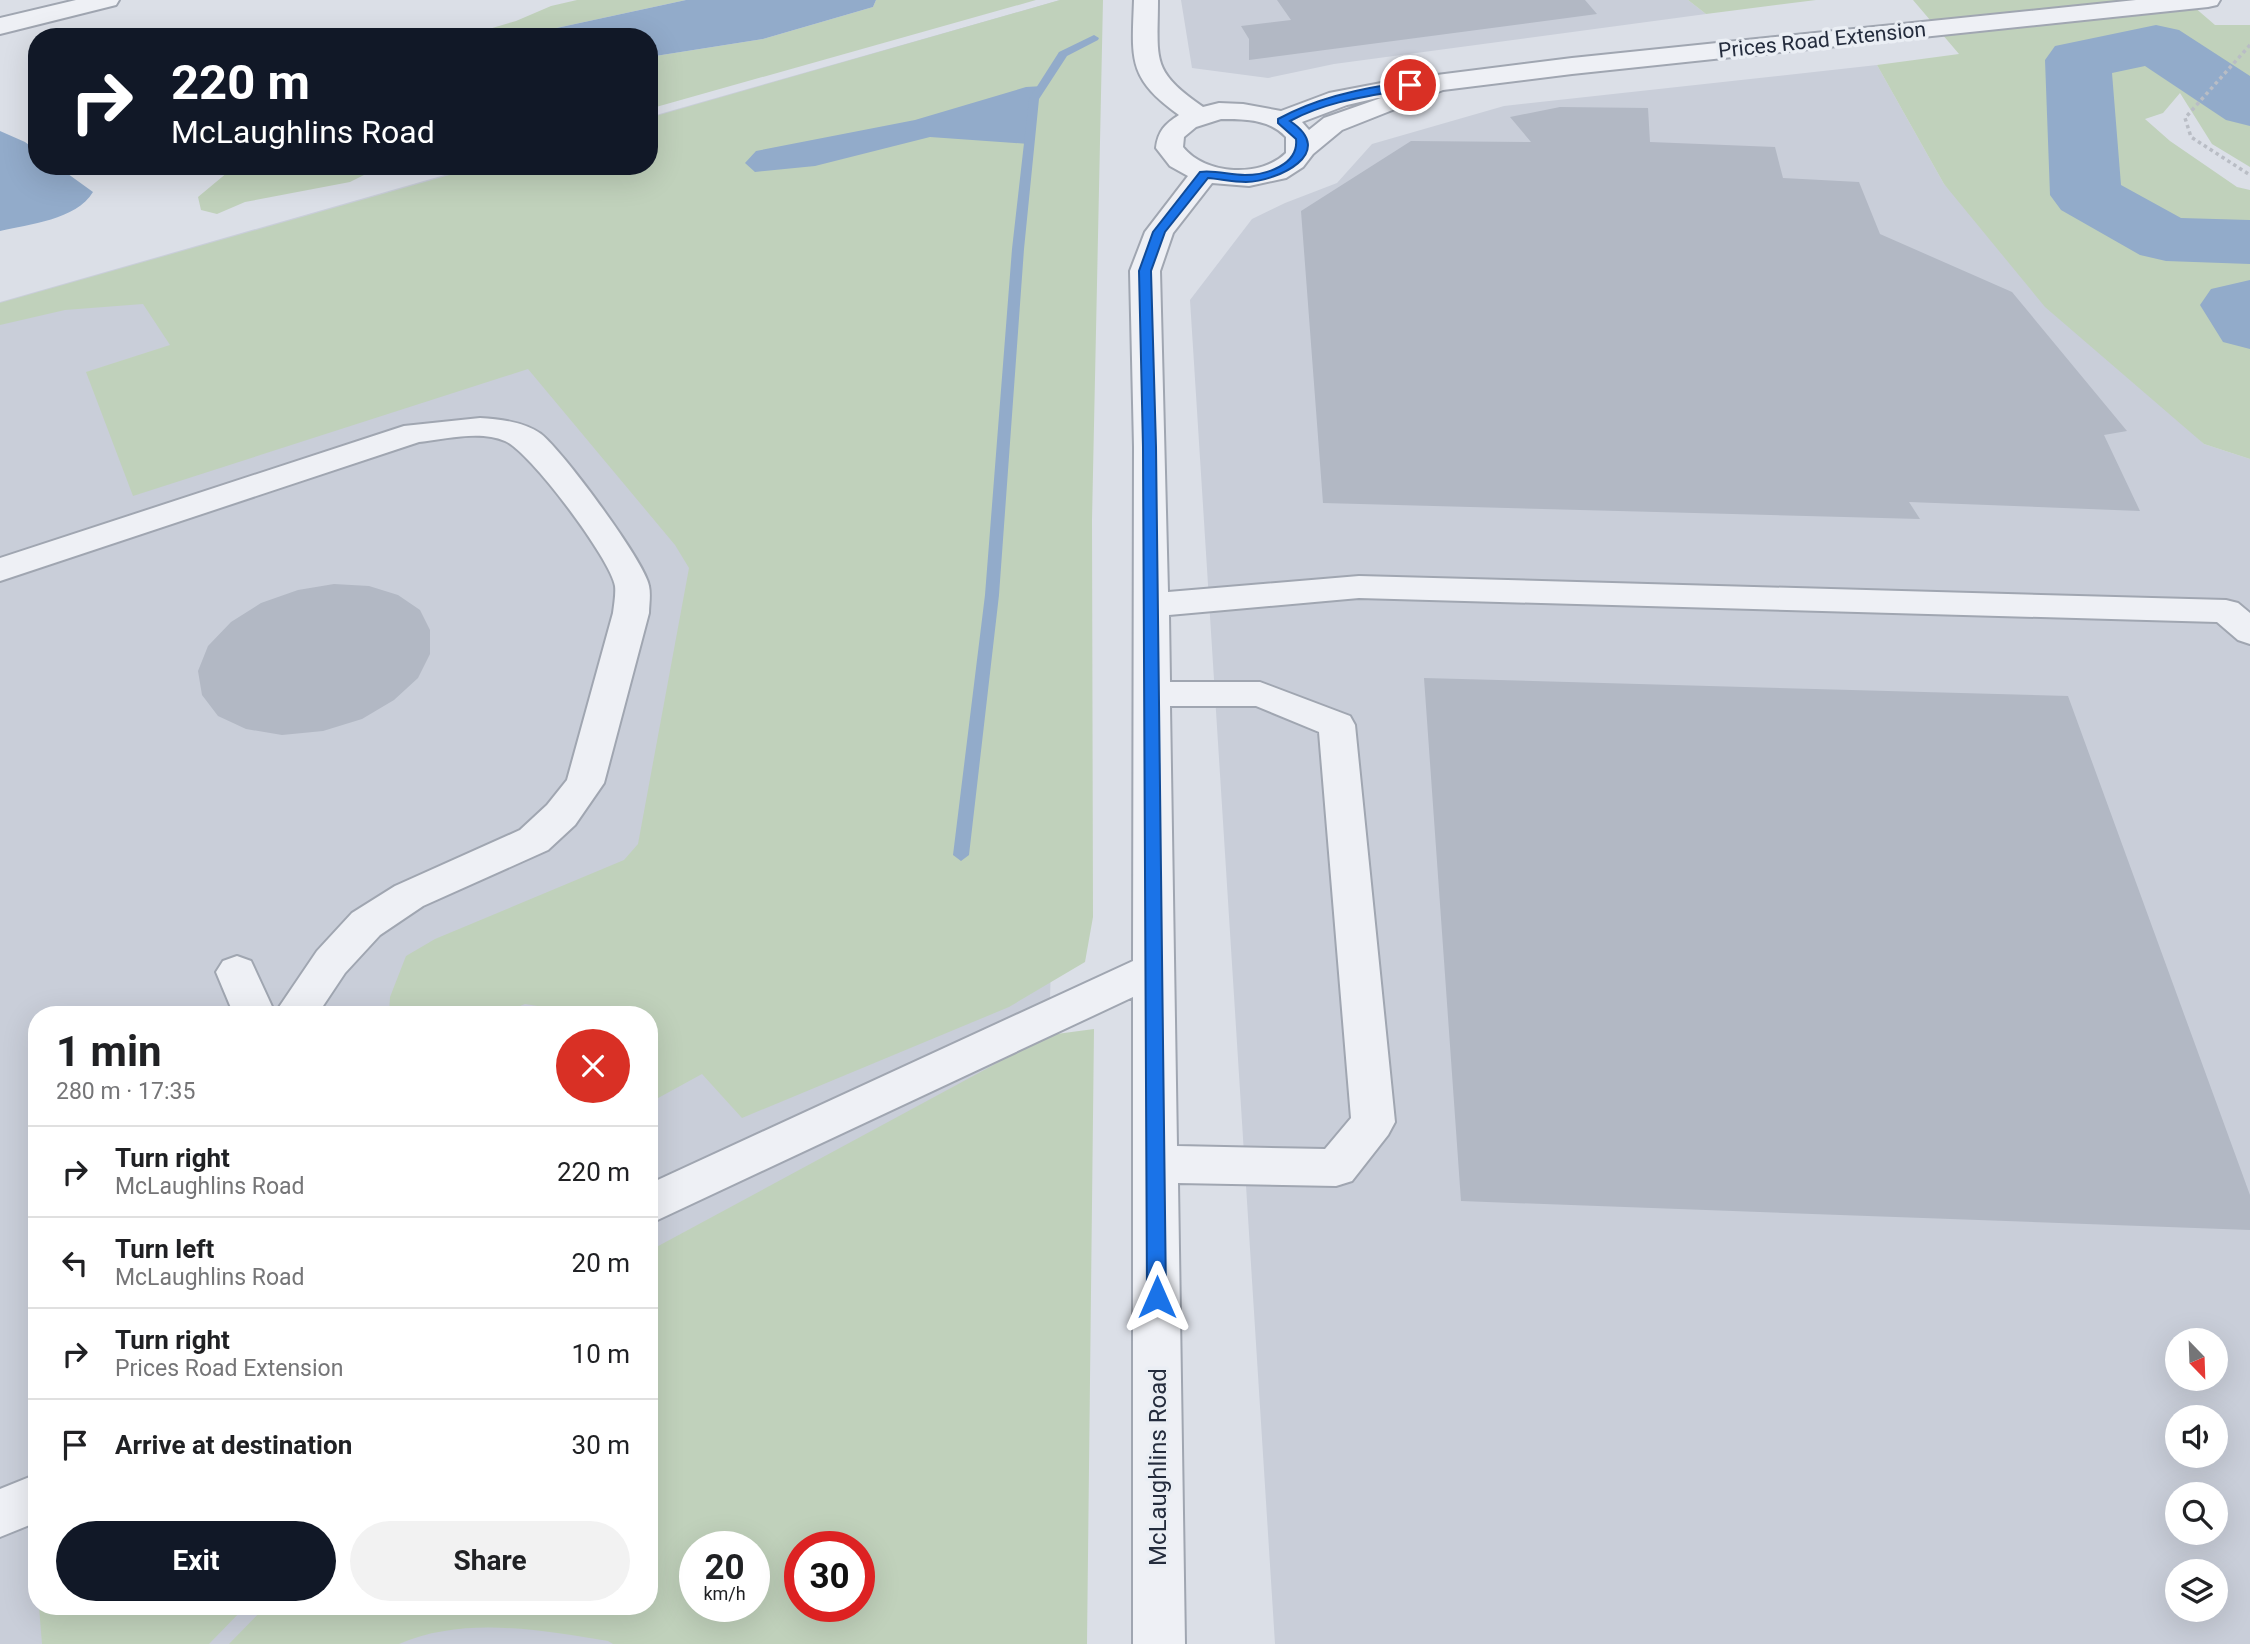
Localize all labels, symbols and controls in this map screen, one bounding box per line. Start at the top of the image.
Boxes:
street label: Prices Road Extension [1717,17,1927,63]
text: 220 m [171,54,310,111]
pin [1380,55,1440,115]
icon: right [56,56,147,147]
icon: arrive [1391,66,1429,104]
text: McLaughlins Road [171,113,435,151]
text: 1 min [56,1027,162,1076]
button: close [556,1029,630,1103]
text: 280 m · 17:35 [56,1078,195,1105]
text: Turn right [115,1143,230,1173]
icon: right [56,1153,94,1191]
text: 220 m [557,1157,630,1187]
text: McLaughlins Road [115,1173,305,1200]
text: Turn left [115,1234,214,1264]
icon: left [56,1244,94,1282]
text: 20 m [572,1248,630,1278]
position arrow [1120,1260,1194,1334]
text: McLaughlins Road [115,1264,305,1291]
text: Turn right [115,1325,230,1355]
north arrow [2165,1328,2228,1391]
map controls [2165,1328,2228,1622]
icon: right [56,1335,94,1373]
text: 10 m [572,1339,630,1369]
text: Prices Road Extension [115,1355,343,1382]
street label: McLaughlins Road [1144,1368,1172,1566]
button: sound [2165,1405,2228,1468]
icon: arrive [56,1426,94,1464]
text: Arrive at destination [115,1430,352,1460]
text: 30 m [572,1430,630,1460]
button: search [2165,1482,2228,1545]
button: Exit [56,1521,336,1601]
button: Share [350,1521,630,1601]
speed limit sign: 30 [784,1531,875,1622]
text: 20 [704,1547,745,1588]
button: layers [2165,1559,2228,1622]
text: km/h [703,1583,746,1604]

